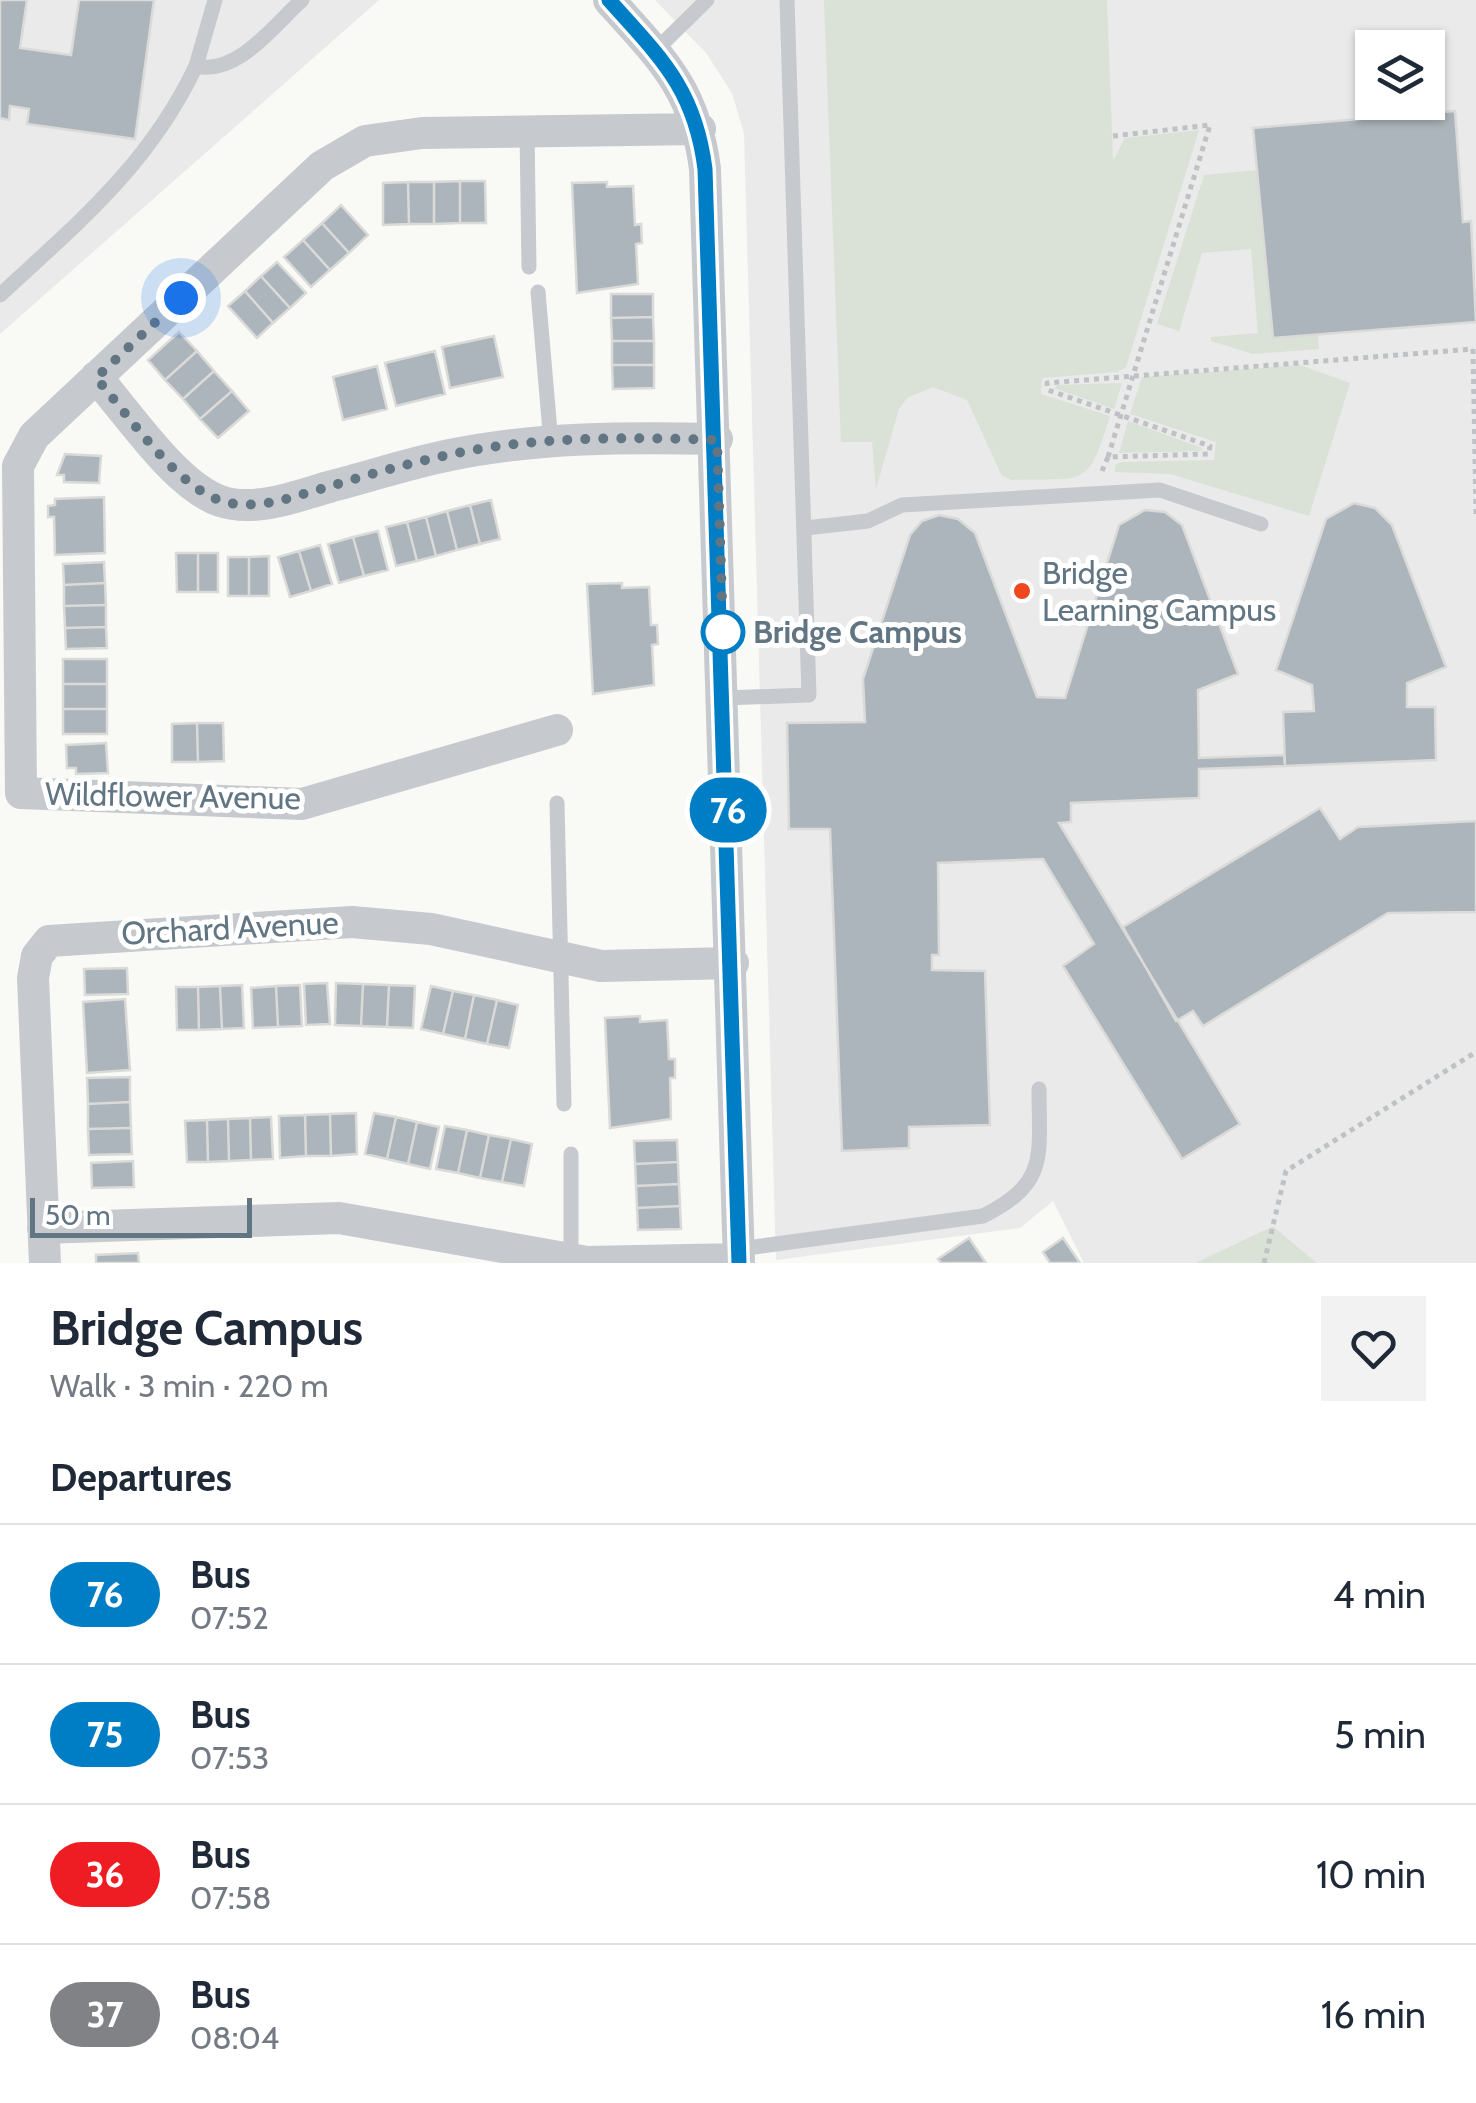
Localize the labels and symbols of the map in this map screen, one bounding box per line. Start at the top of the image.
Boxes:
your location [156,273,206,323]
place label: Bridge Learning Campus [1042,553,1276,629]
marker: Bridge Learning Campus [1011,580,1033,602]
marker: Bridge Campus [702,611,744,653]
place label: Bridge Campus [753,612,962,651]
street label: Wildflower Avenue [45,774,301,817]
line badge: 76 [683,778,773,842]
street label: Orchard Avenue [120,902,340,953]
scale bar [30,1193,252,1238]

